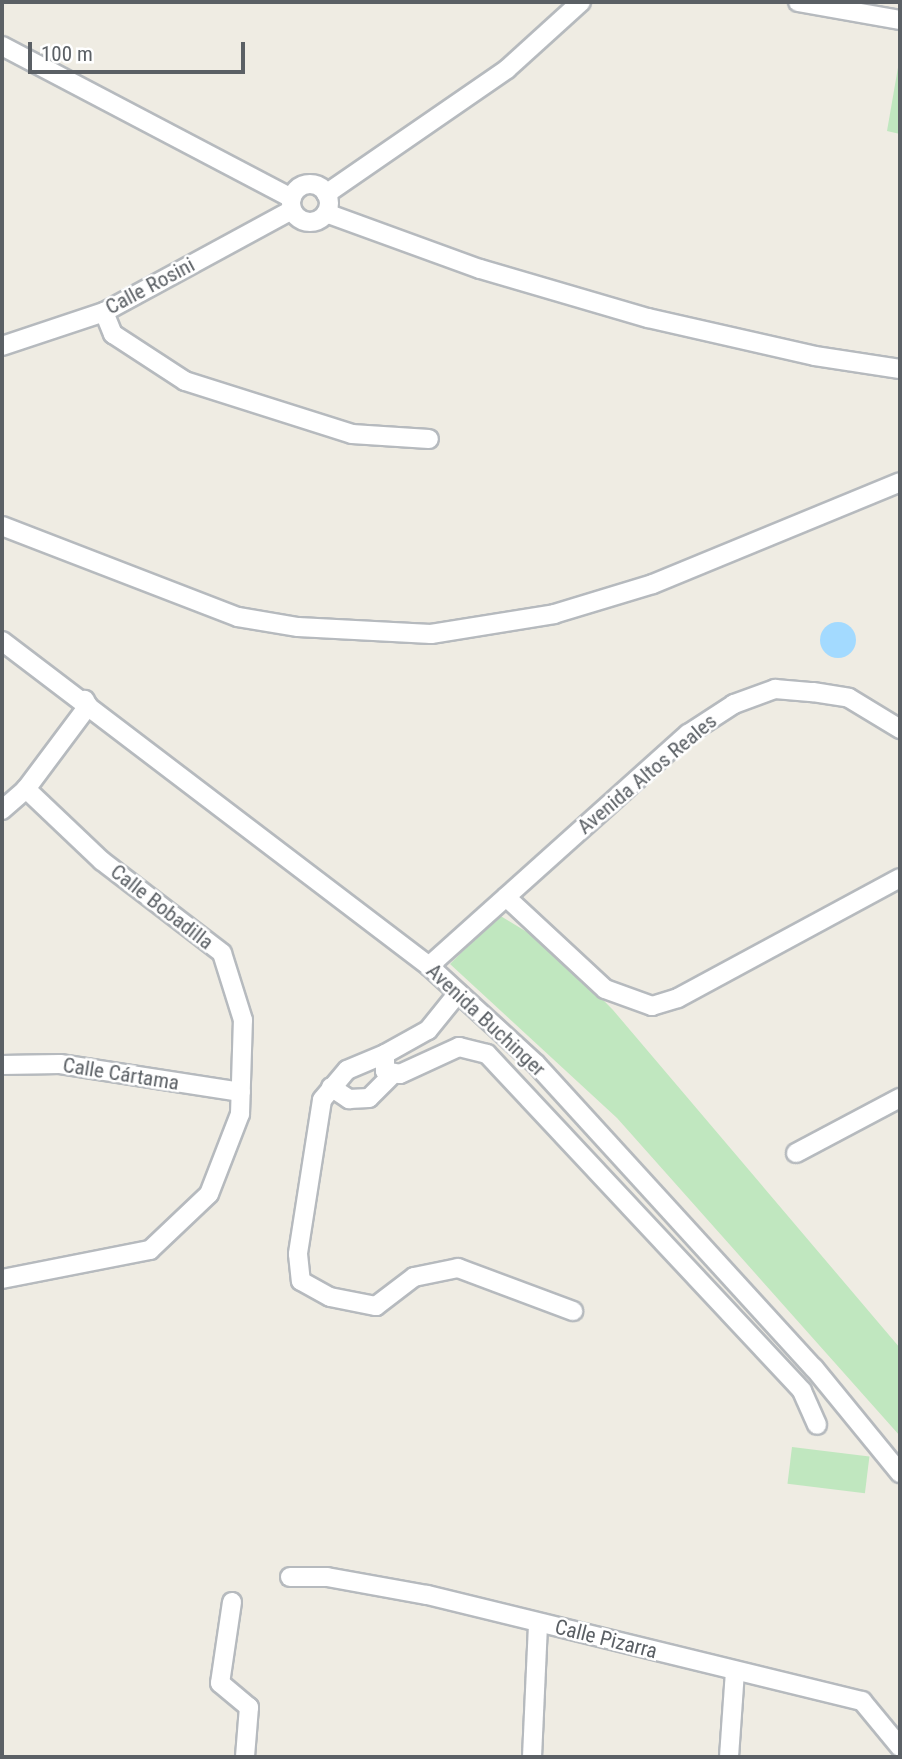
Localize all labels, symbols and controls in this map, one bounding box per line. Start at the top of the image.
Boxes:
scale bar [32,28,248,72]
text: 100 m [41,42,93,66]
street label: Calle Rosini [101,252,199,320]
street label: Avenida Altos Reales [572,709,722,839]
street label: Calle Bobadilla [106,859,218,955]
street label: Avenida Buchinger [421,958,551,1082]
street label: Calle Cártama [61,1052,181,1096]
street label: Calle Pizarra [552,1614,660,1664]

